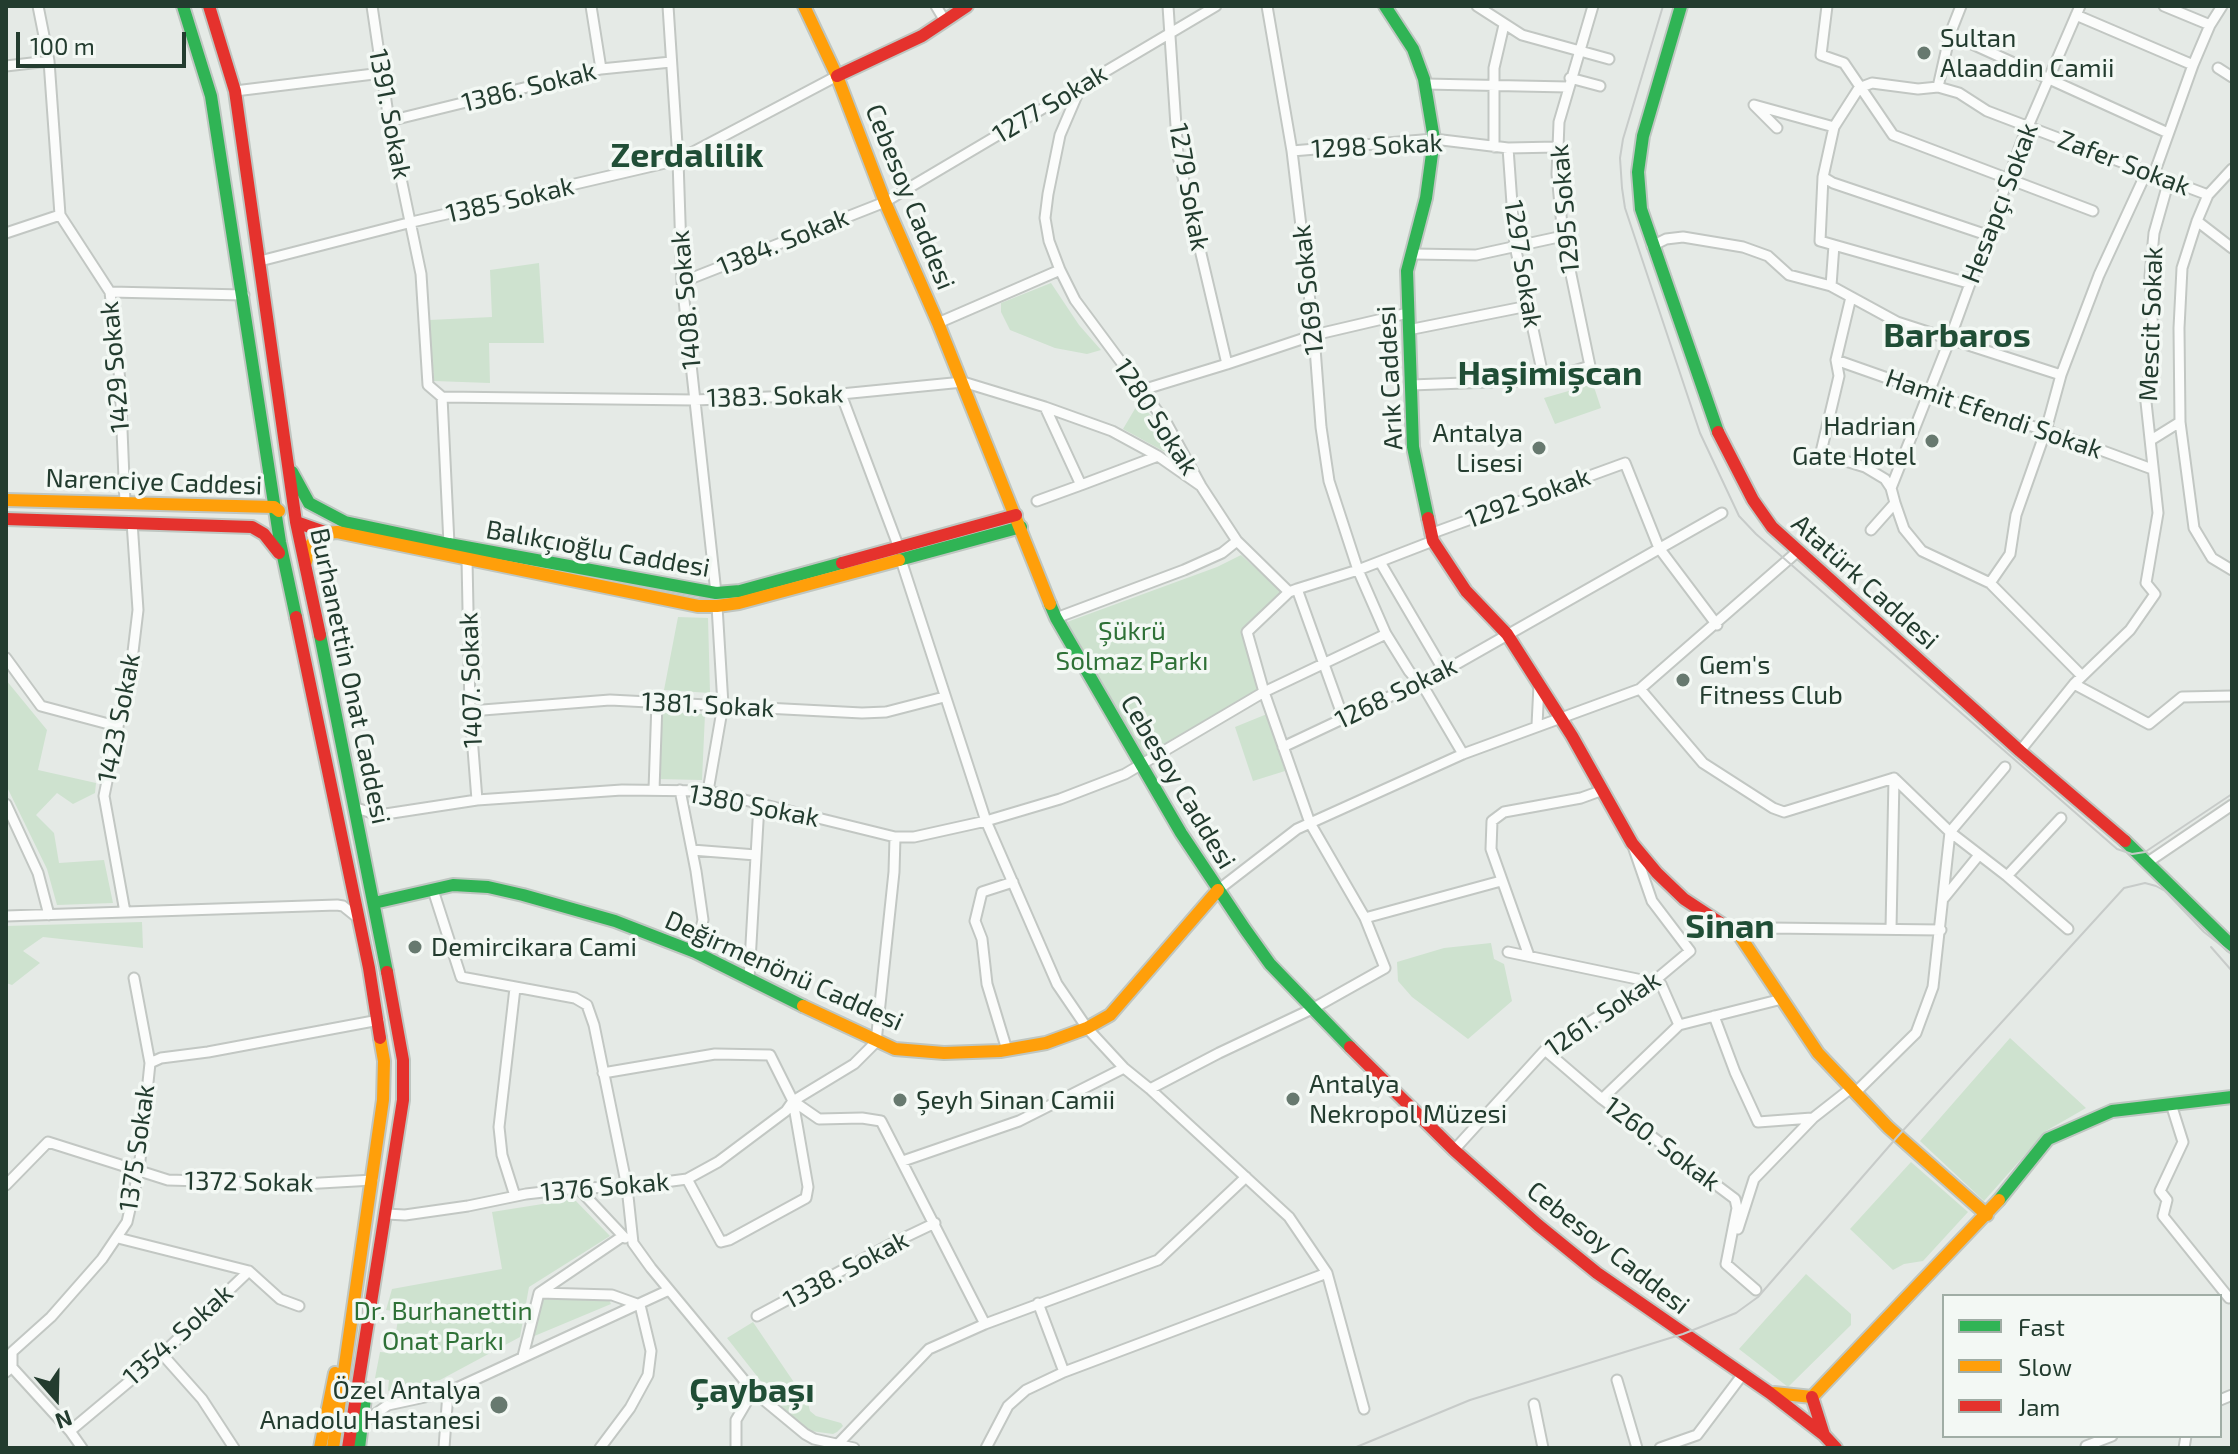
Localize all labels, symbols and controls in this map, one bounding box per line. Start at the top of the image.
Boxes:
scale bar [20,16,190,66]
place label: Sultan Alaaddin Camii [1940,22,2114,84]
text: 100 m [30,31,95,60]
marker: Sultan Alaaddin Camii [1915,44,1933,62]
street label: 1391. Sokak [362,46,418,182]
street label: 1386. Sokak [459,55,599,119]
street label: 1277 Sokak [987,58,1113,150]
street label: Cebesoy Caddesi [859,100,961,294]
street label: Hesapçı Sokak [1955,119,2045,287]
street label: 1279 Sokak [1162,121,1216,253]
street label: Zafer Sokak [2054,124,2194,202]
street label: 1298 Sokak [1311,127,1443,165]
district label: Zerdalilik [610,136,764,176]
street label: 1295 Sokak [1544,143,1586,275]
street label: 1385 Sokak [443,170,577,230]
street label: 1297 Sokak [1497,198,1549,330]
street label: 1384. Sokak [713,202,853,282]
street label: 1269 Sokak [1286,223,1330,357]
street label: 1408. Sokak [664,229,708,371]
street label: Mescit Sokak [2133,246,2169,402]
street label: 1429 Sokak [94,300,136,434]
street label: Arık Caddesi [1371,305,1409,451]
district label: Barbaros [1883,316,2031,356]
street label: 1280 Sokak [1107,353,1205,481]
district label: Haşimişcan [1458,354,1642,394]
street label: Hamit Efendi Sokak [1882,362,2106,466]
street label: 1383. Sokak [706,378,844,414]
place label: Hadrian Gate Hotel [1792,410,1916,472]
place label: Antalya Lisesi [1432,417,1523,478]
marker: Hadrian Gate Hotel [1923,432,1941,450]
marker: Antalya Lisesi [1530,439,1548,457]
street label: 1292 Sokak [1461,461,1595,535]
street label: Narenciye Caddesi [45,463,263,501]
street label: Atatürk Caddesi [1785,508,1945,656]
street label: Balıkçıoğlu Caddesi [484,514,712,584]
street label: Burhanettin Onat Caddesi [303,525,397,827]
street label: 1407. Sokak [453,612,489,748]
park label: Şükrü Solmaz Parkı [1056,615,1208,676]
place label: Gem's Fitness Club [1699,649,1843,710]
street label: 1268 Sokak [1330,650,1462,736]
street label: 1423 Sokak [91,651,147,785]
marker: Gem's Fitness Club [1674,671,1692,689]
street label: 1381. Sokak [641,686,775,724]
street label: Cebesoy Caddesi [1114,689,1242,875]
street label: 1380 Sokak [686,778,822,834]
street label: Değirmenönü Caddesi [660,904,908,1038]
district label: Sinan [1685,907,1775,947]
place label: Demircikara Cami [431,931,637,963]
marker: Demircikara Cami [406,938,424,956]
street label: 1261. Sokak [1540,964,1666,1064]
place label: Antalya Nekropol Müzesi [1309,1068,1507,1130]
street label: 1375 Sokak [113,1082,161,1214]
place label: Şeyh Sinan Camii [916,1084,1115,1116]
marker: Antalya Nekropol Müzesi [1284,1090,1302,1108]
street label: 1260. Sokak [1598,1090,1726,1198]
marker: Şeyh Sinan Camii [891,1091,909,1109]
street label: 1372 Sokak [184,1165,314,1199]
street label: 1376 Sokak [539,1166,671,1208]
street label: Cebesoy Caddesi [1521,1175,1695,1321]
street label: 1338. Sokak [778,1224,914,1316]
street label: 1354. Sokak [117,1278,239,1392]
legend [1942,1294,2222,1438]
park label: Dr. Burhanettin Onat Parkı [353,1295,533,1356]
text: Fast [2018,1312,2065,1341]
text: Slow [2018,1352,2072,1381]
north arrow [16,1358,96,1438]
district label: Çaybaşı [689,1371,815,1411]
place label: Özel Antalya Anadolu Hastanesi [260,1374,481,1436]
text: Jam [2018,1392,2060,1421]
marker: Özel Antalya Anadolu Hastanesi [488,1394,510,1416]
text: N [52,1406,76,1435]

